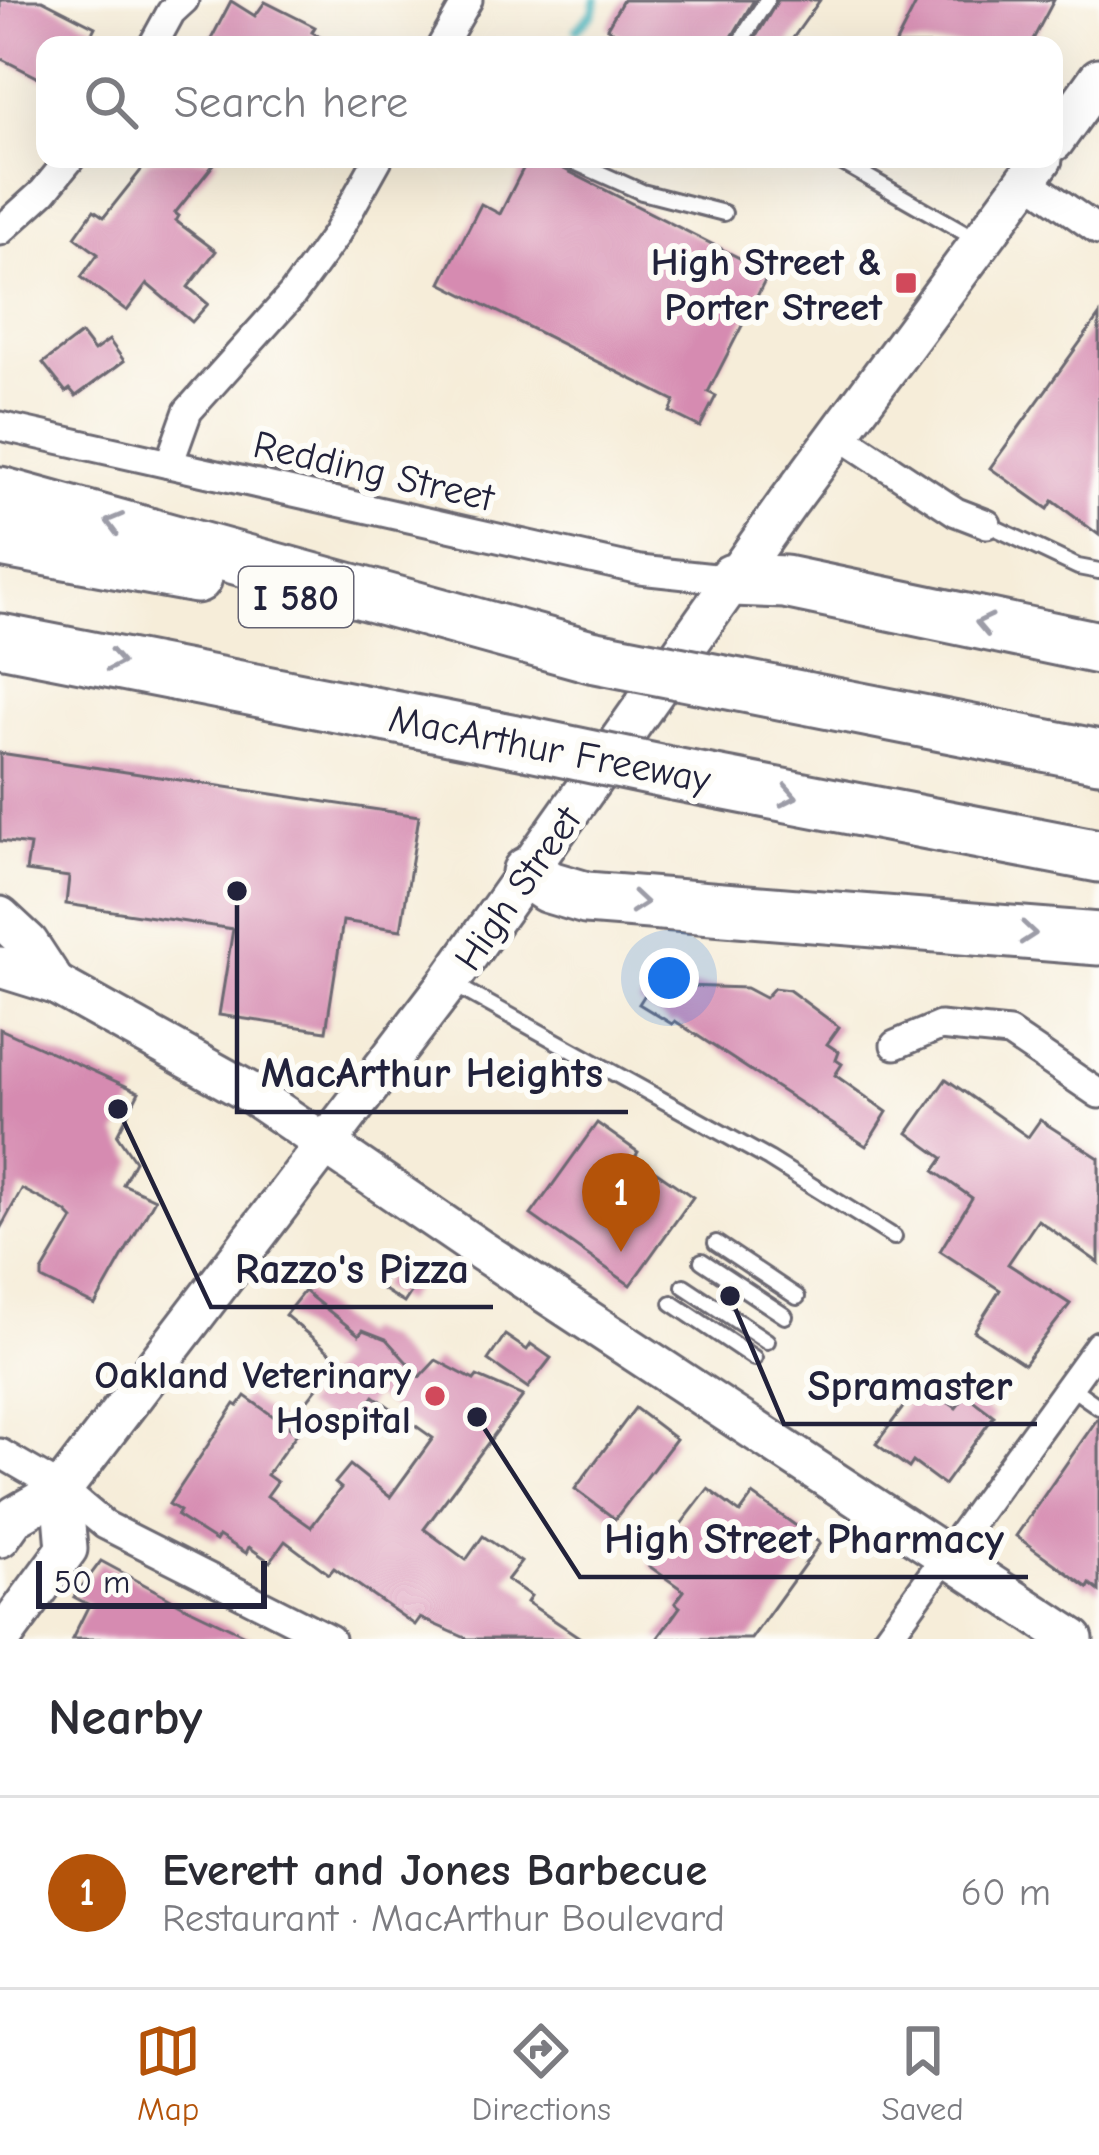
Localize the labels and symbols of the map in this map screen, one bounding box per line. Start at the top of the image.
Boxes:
place label: High Street & Porter Street [651,240,883,330]
marker: High Street & Porter Street [893,270,919,296]
street label: Redding Street [249,422,500,521]
one-way arrow [104,513,124,538]
road number: I 580 [239,567,353,627]
one-way arrow [975,612,995,638]
one-way arrow [105,647,125,673]
street label: MacArthur Freeway [385,696,715,803]
one-way arrow [779,782,799,808]
street label: High Street [446,797,592,979]
one-way arrow [630,889,649,914]
one-way arrow [1019,920,1038,945]
your location [639,948,699,1008]
callout: MacArthur Heights [237,1034,628,1112]
text: MacArthur Heights [261,1049,603,1098]
pin: 1 [582,1153,660,1252]
callout: Razzo's Pizza [211,1229,493,1307]
text: Razzo's Pizza [235,1245,469,1294]
callout: Spramaster [784,1346,1037,1424]
place label: Oakland Veterinary Hospital [94,1353,411,1443]
text: Spramaster [808,1362,1012,1411]
marker: Oakland Veterinary Hospital [422,1383,448,1409]
callout: High Street Pharmacy [580,1499,1028,1577]
text: High Street Pharmacy [604,1515,1005,1564]
scale bar [36,1555,267,1608]

